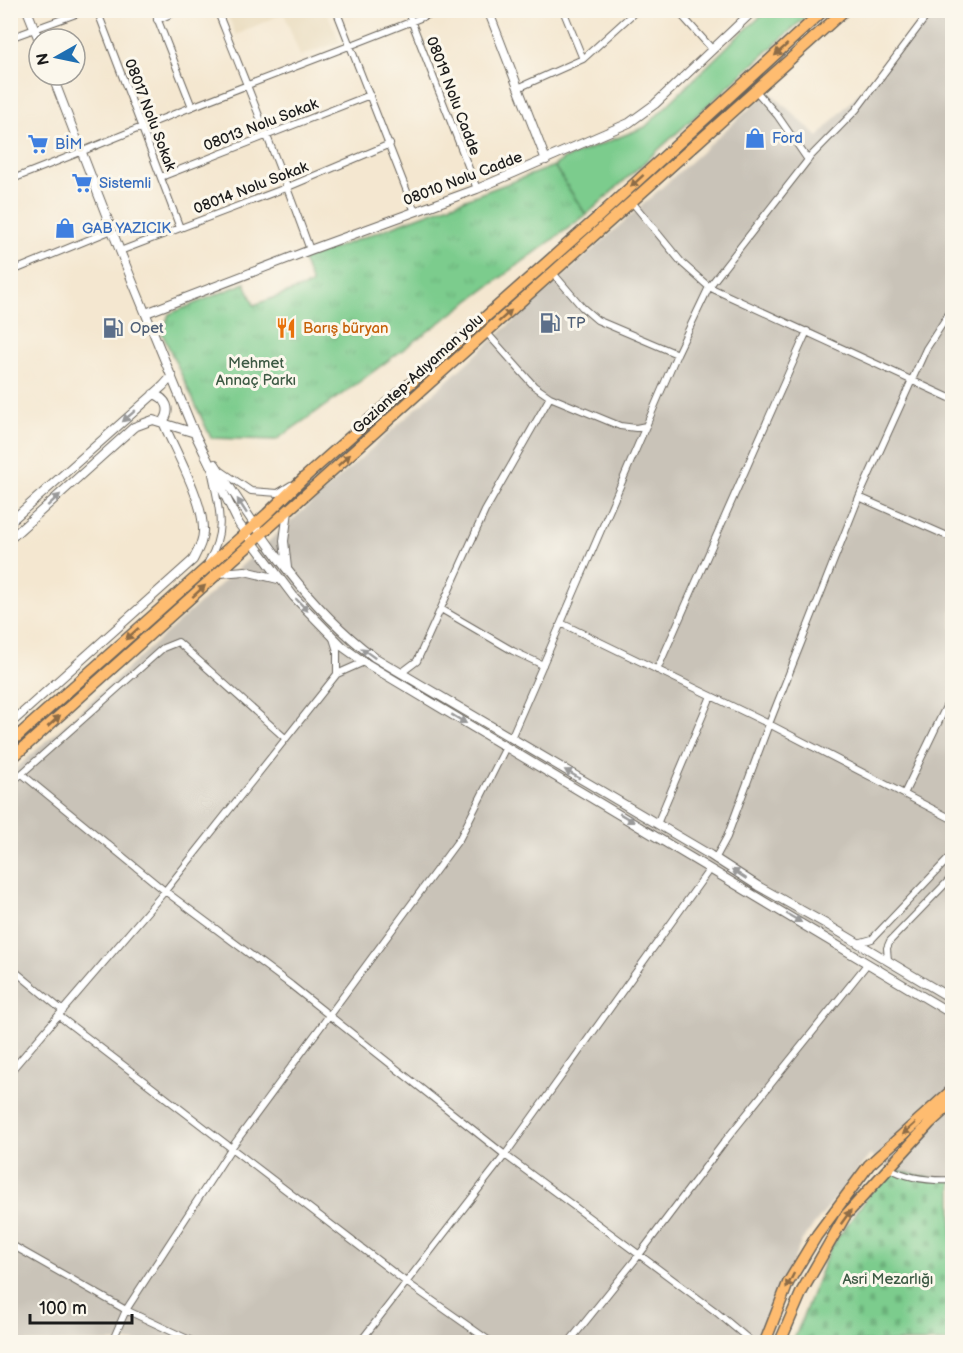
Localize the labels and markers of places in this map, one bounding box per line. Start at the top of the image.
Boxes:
shop icon: Ford [743,126,767,150]
place label: Ford [772,129,803,148]
supermarket icon: BİM [26,132,50,156]
place label: BİM [55,135,83,154]
supermarket icon: Sistemli [70,171,94,195]
place label: Sistemli [99,174,151,193]
shop icon: GAB YAZICIK [53,216,77,240]
place label: GAB YAZICIK [82,219,171,238]
fuel station icon: TP [538,311,562,335]
place label: TP [567,314,586,333]
fuel station icon: Opet [101,316,125,340]
restaurant icon: Barış büryan [274,316,298,340]
place label: Opet [130,319,164,338]
place label: Barış büryan [303,319,388,338]

